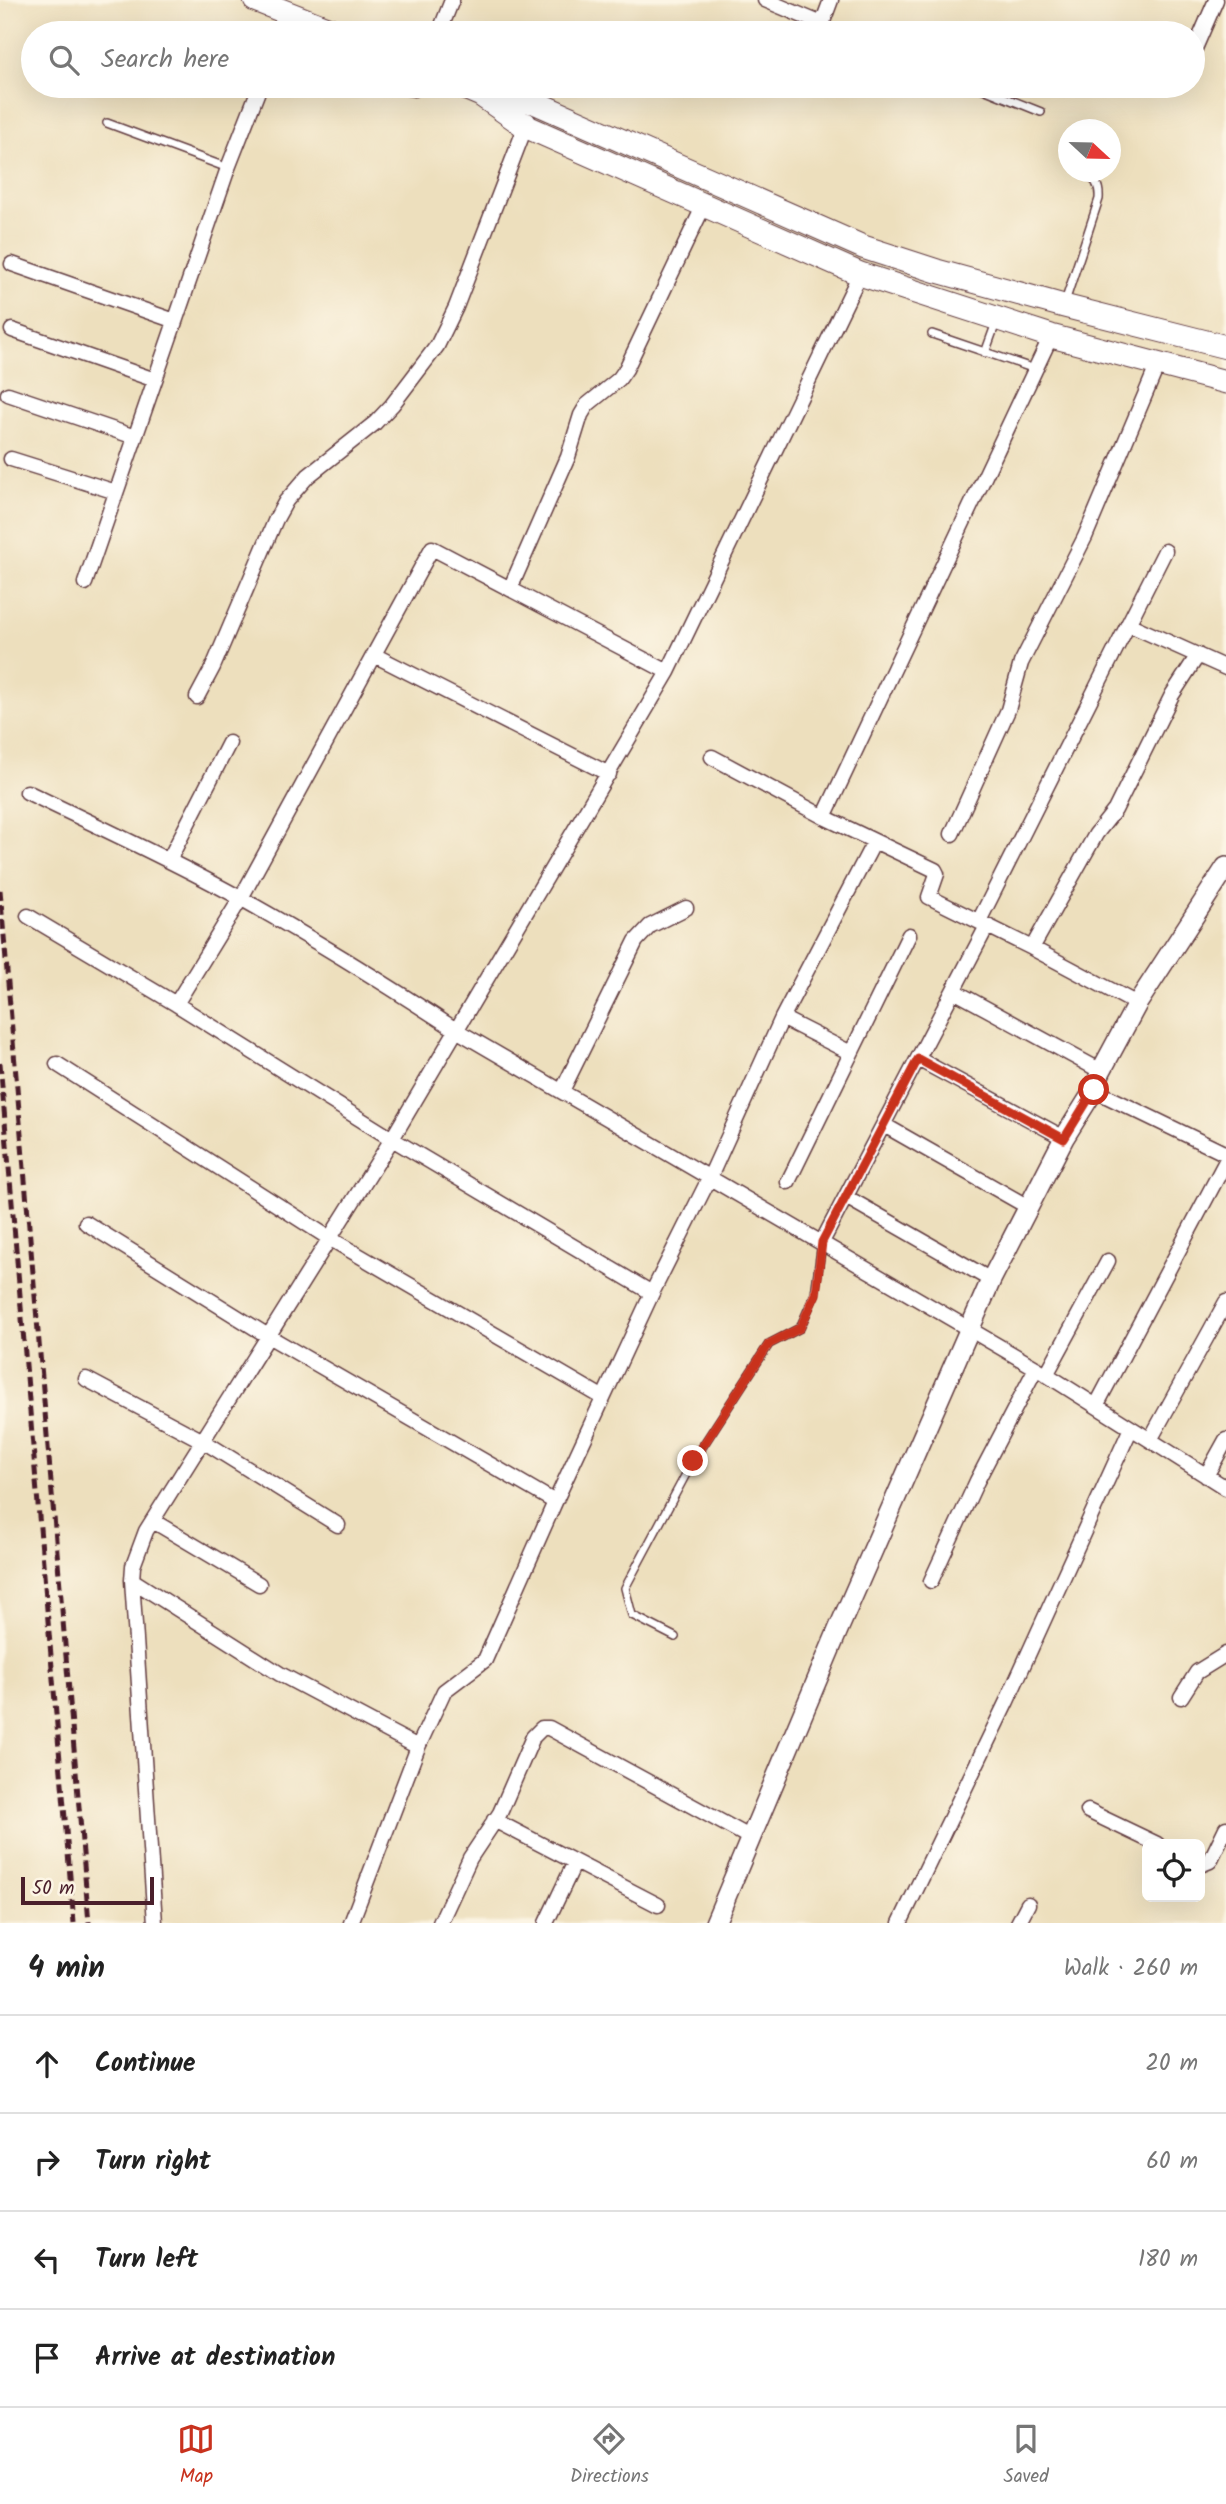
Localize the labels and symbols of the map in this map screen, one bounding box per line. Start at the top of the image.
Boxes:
north arrow [1058,119,1121,182]
route start [1078,1074,1109,1105]
route end [677,1445,708,1476]
scale bar [21,1874,154,1906]

